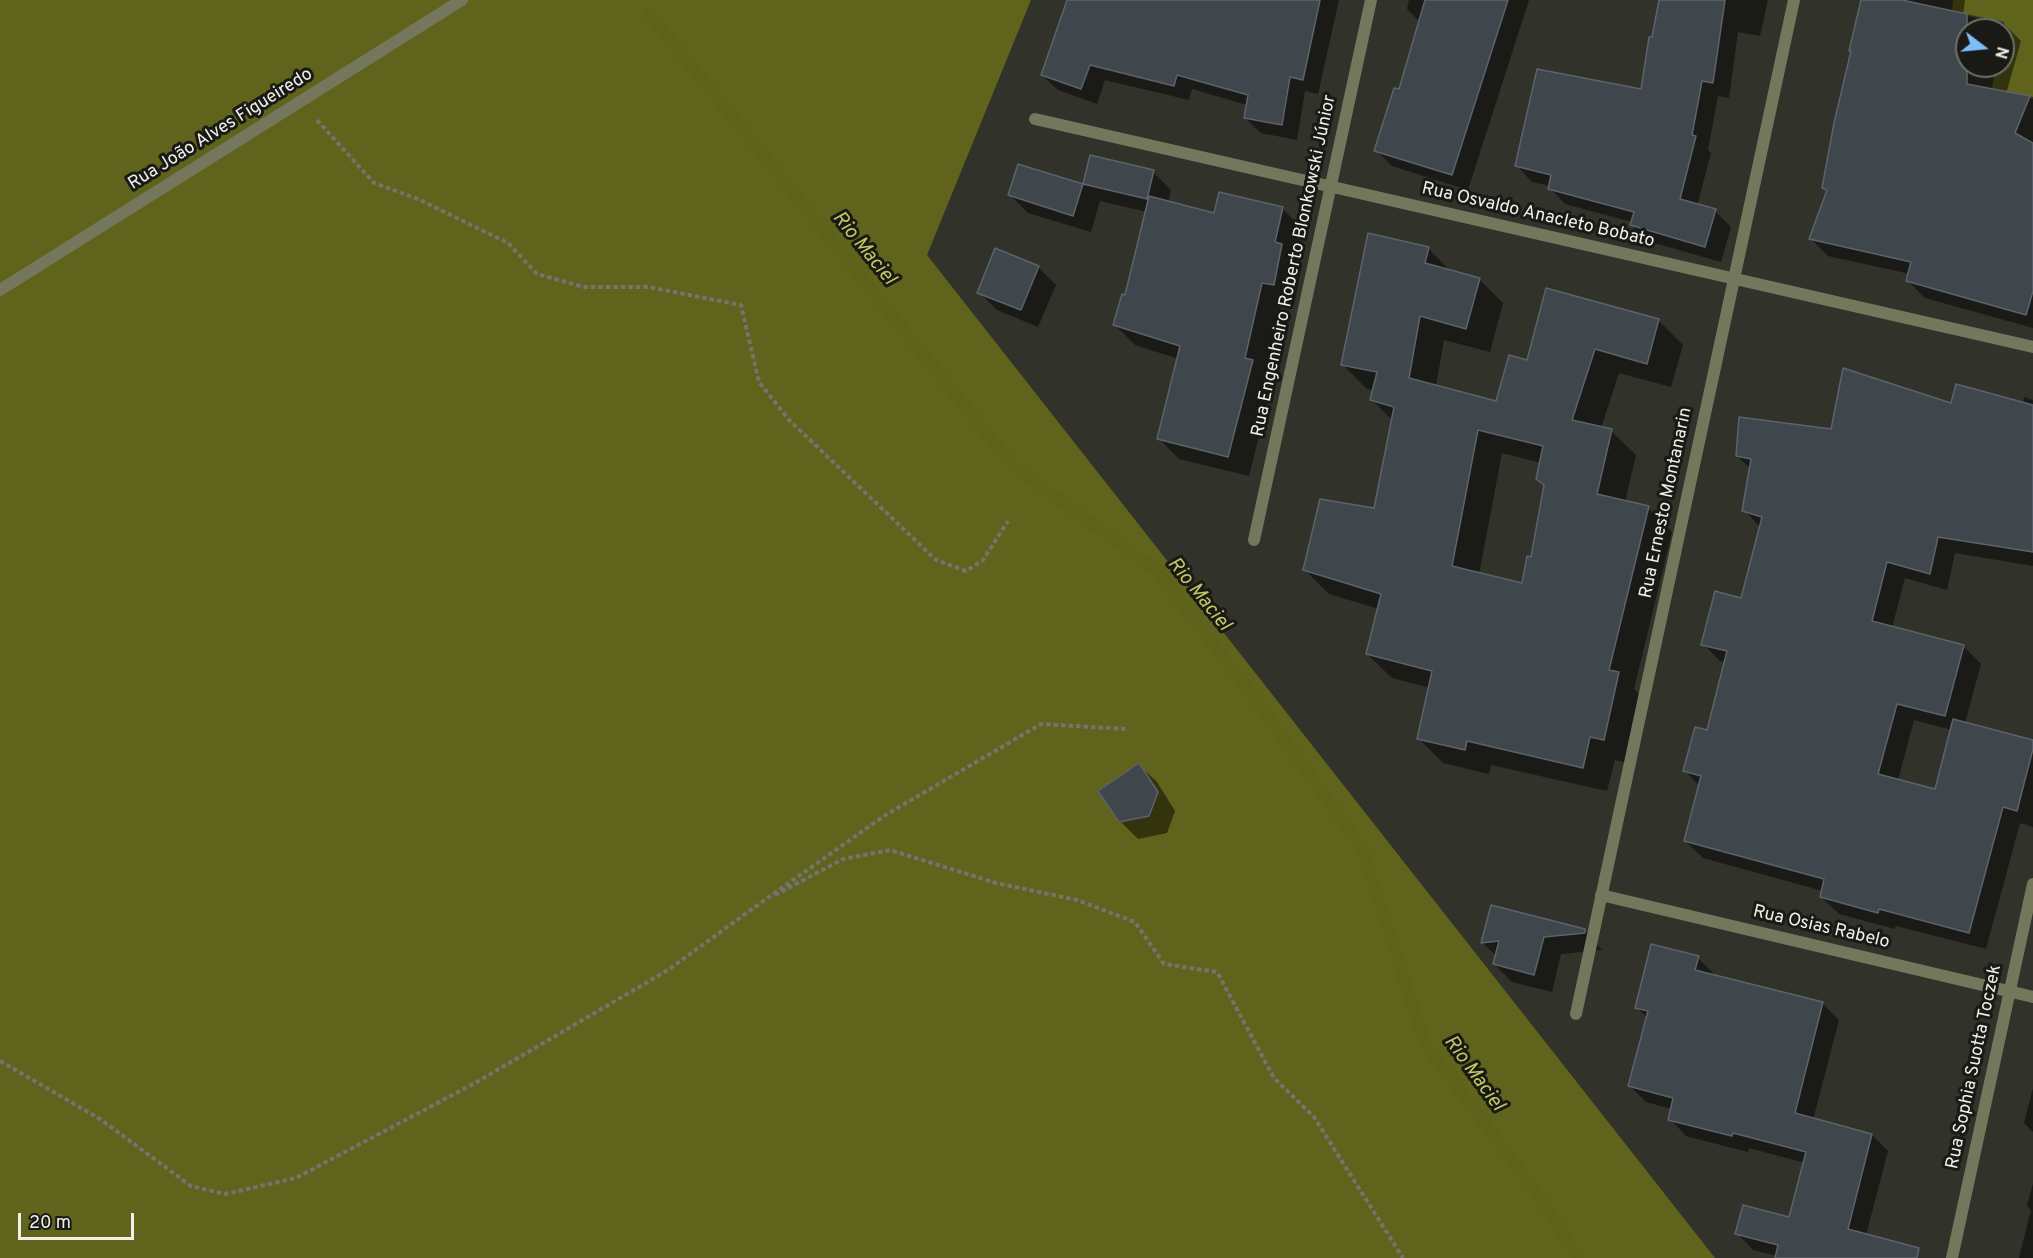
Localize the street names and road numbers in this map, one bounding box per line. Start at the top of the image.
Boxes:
street label: Rua João Alves Figueiredo [125,64,317,196]
street label: Rua Engenheiro Roberto Blonkowski Júnior [1248,93,1342,439]
street label: Rua Osvaldo Anacleto Bobato [1419,179,1657,253]
street label: Rua Ernesto Montanarin [1636,406,1698,600]
street label: Rua Osias Rabelo [1751,902,1891,954]
street label: Rua Sophia Suotta Toczek [1943,963,2007,1171]

